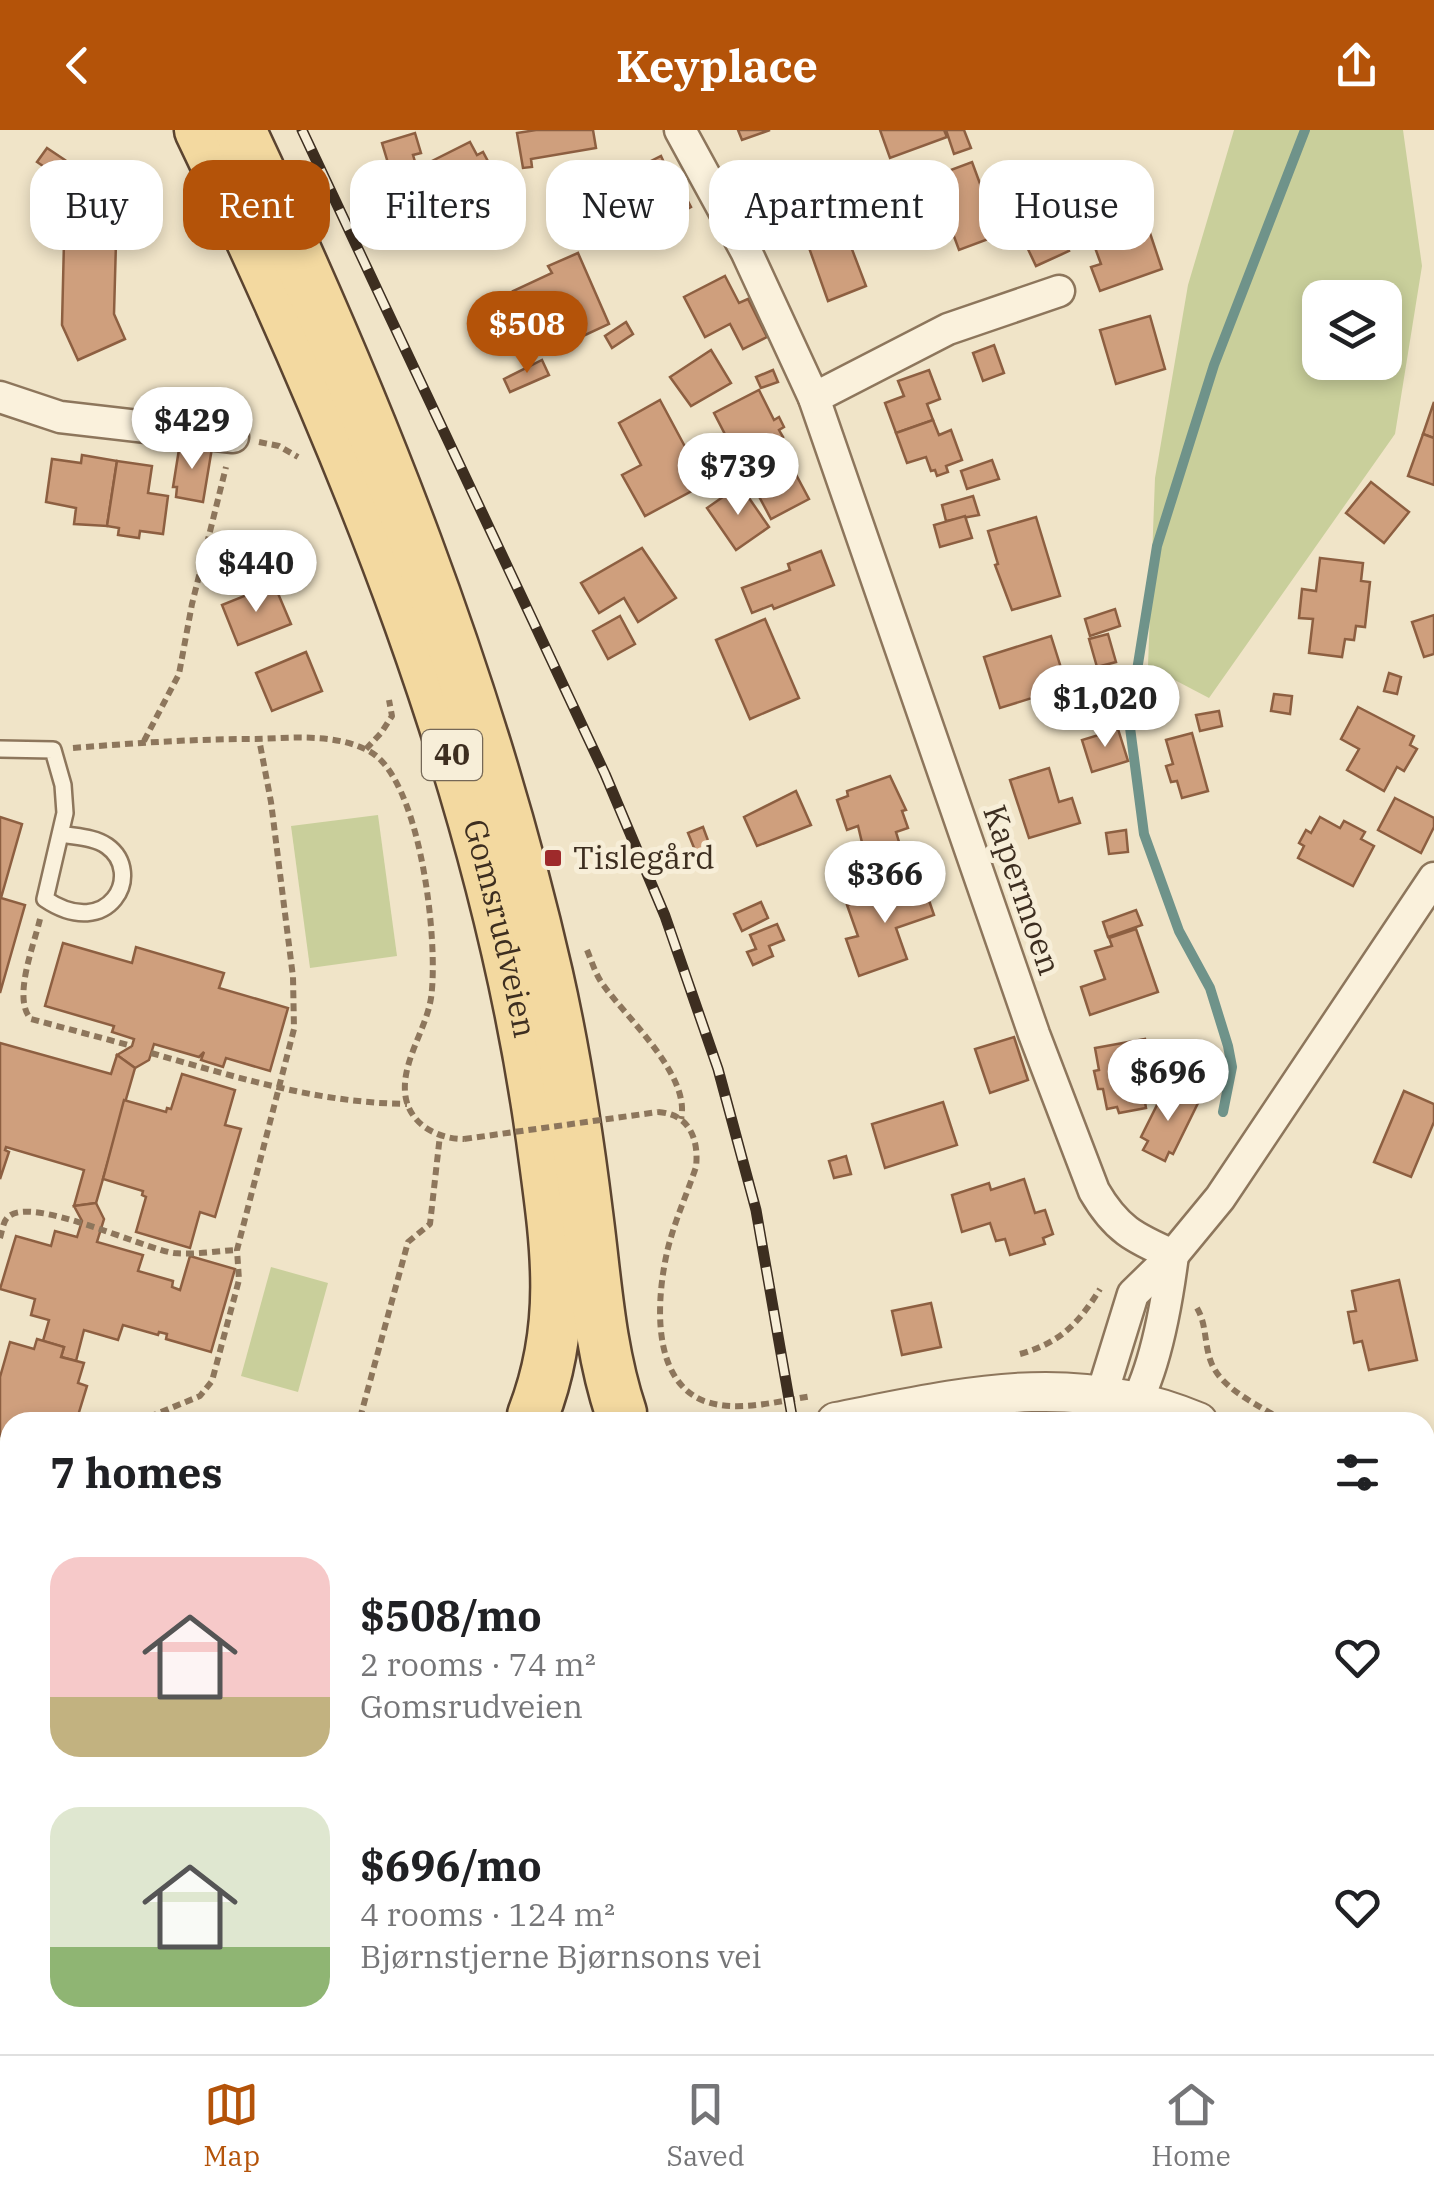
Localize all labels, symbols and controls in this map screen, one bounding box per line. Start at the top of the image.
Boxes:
text: Keyplace [616,36,818,94]
icon: back [50,38,105,93]
icon: share [1329,38,1384,93]
chip: Buy [30,160,163,250]
chip: Rent [183,160,330,250]
chip: Filters [350,160,526,250]
chip: New [546,160,689,250]
chip: Apartment [709,160,959,250]
chip: House [979,160,1154,250]
map controls [1302,280,1402,380]
button: layers [1302,280,1402,380]
pin: $508 [468,291,586,376]
text: $508 [489,302,565,344]
pin: $429 [133,387,251,472]
text: $429 [154,398,230,440]
pin: $739 [679,433,797,518]
text: $739 [700,444,776,486]
pin: $440 [197,530,315,615]
text: $440 [218,541,294,583]
pin: $1,020 [1024,665,1186,750]
text: $1,020 [1053,676,1157,718]
road number: 40 [422,730,482,780]
street label: Kapermoen [974,799,1072,980]
street label: Gomsrudveien [454,814,547,1041]
place label: Tislegård [573,836,715,878]
pin: $366 [826,841,944,926]
marker: Tislegård [542,847,564,869]
text: $366 [847,852,923,894]
pin: $696 [1109,1039,1227,1124]
text: $696 [1130,1050,1206,1092]
text: 7 homes [50,1445,223,1500]
icon: filters [1330,1445,1385,1500]
text: $508/mo [360,1588,542,1643]
icon: home [130,1597,250,1717]
icon: heart [1330,1630,1385,1685]
text: 2 rooms · 74 m² [360,1643,596,1685]
text: Gomsrudveien [360,1685,583,1727]
text: $696/mo [360,1838,542,1893]
icon: home [130,1847,250,1967]
icon: heart [1330,1880,1385,1935]
text: 4 rooms · 124 m² [360,1893,615,1935]
text: Bjørnstjerne Bjørnsons vei [360,1935,762,1977]
tab: Map [203,2077,260,2174]
tab: Saved [666,2077,745,2174]
tab: Home [1151,2077,1231,2174]

